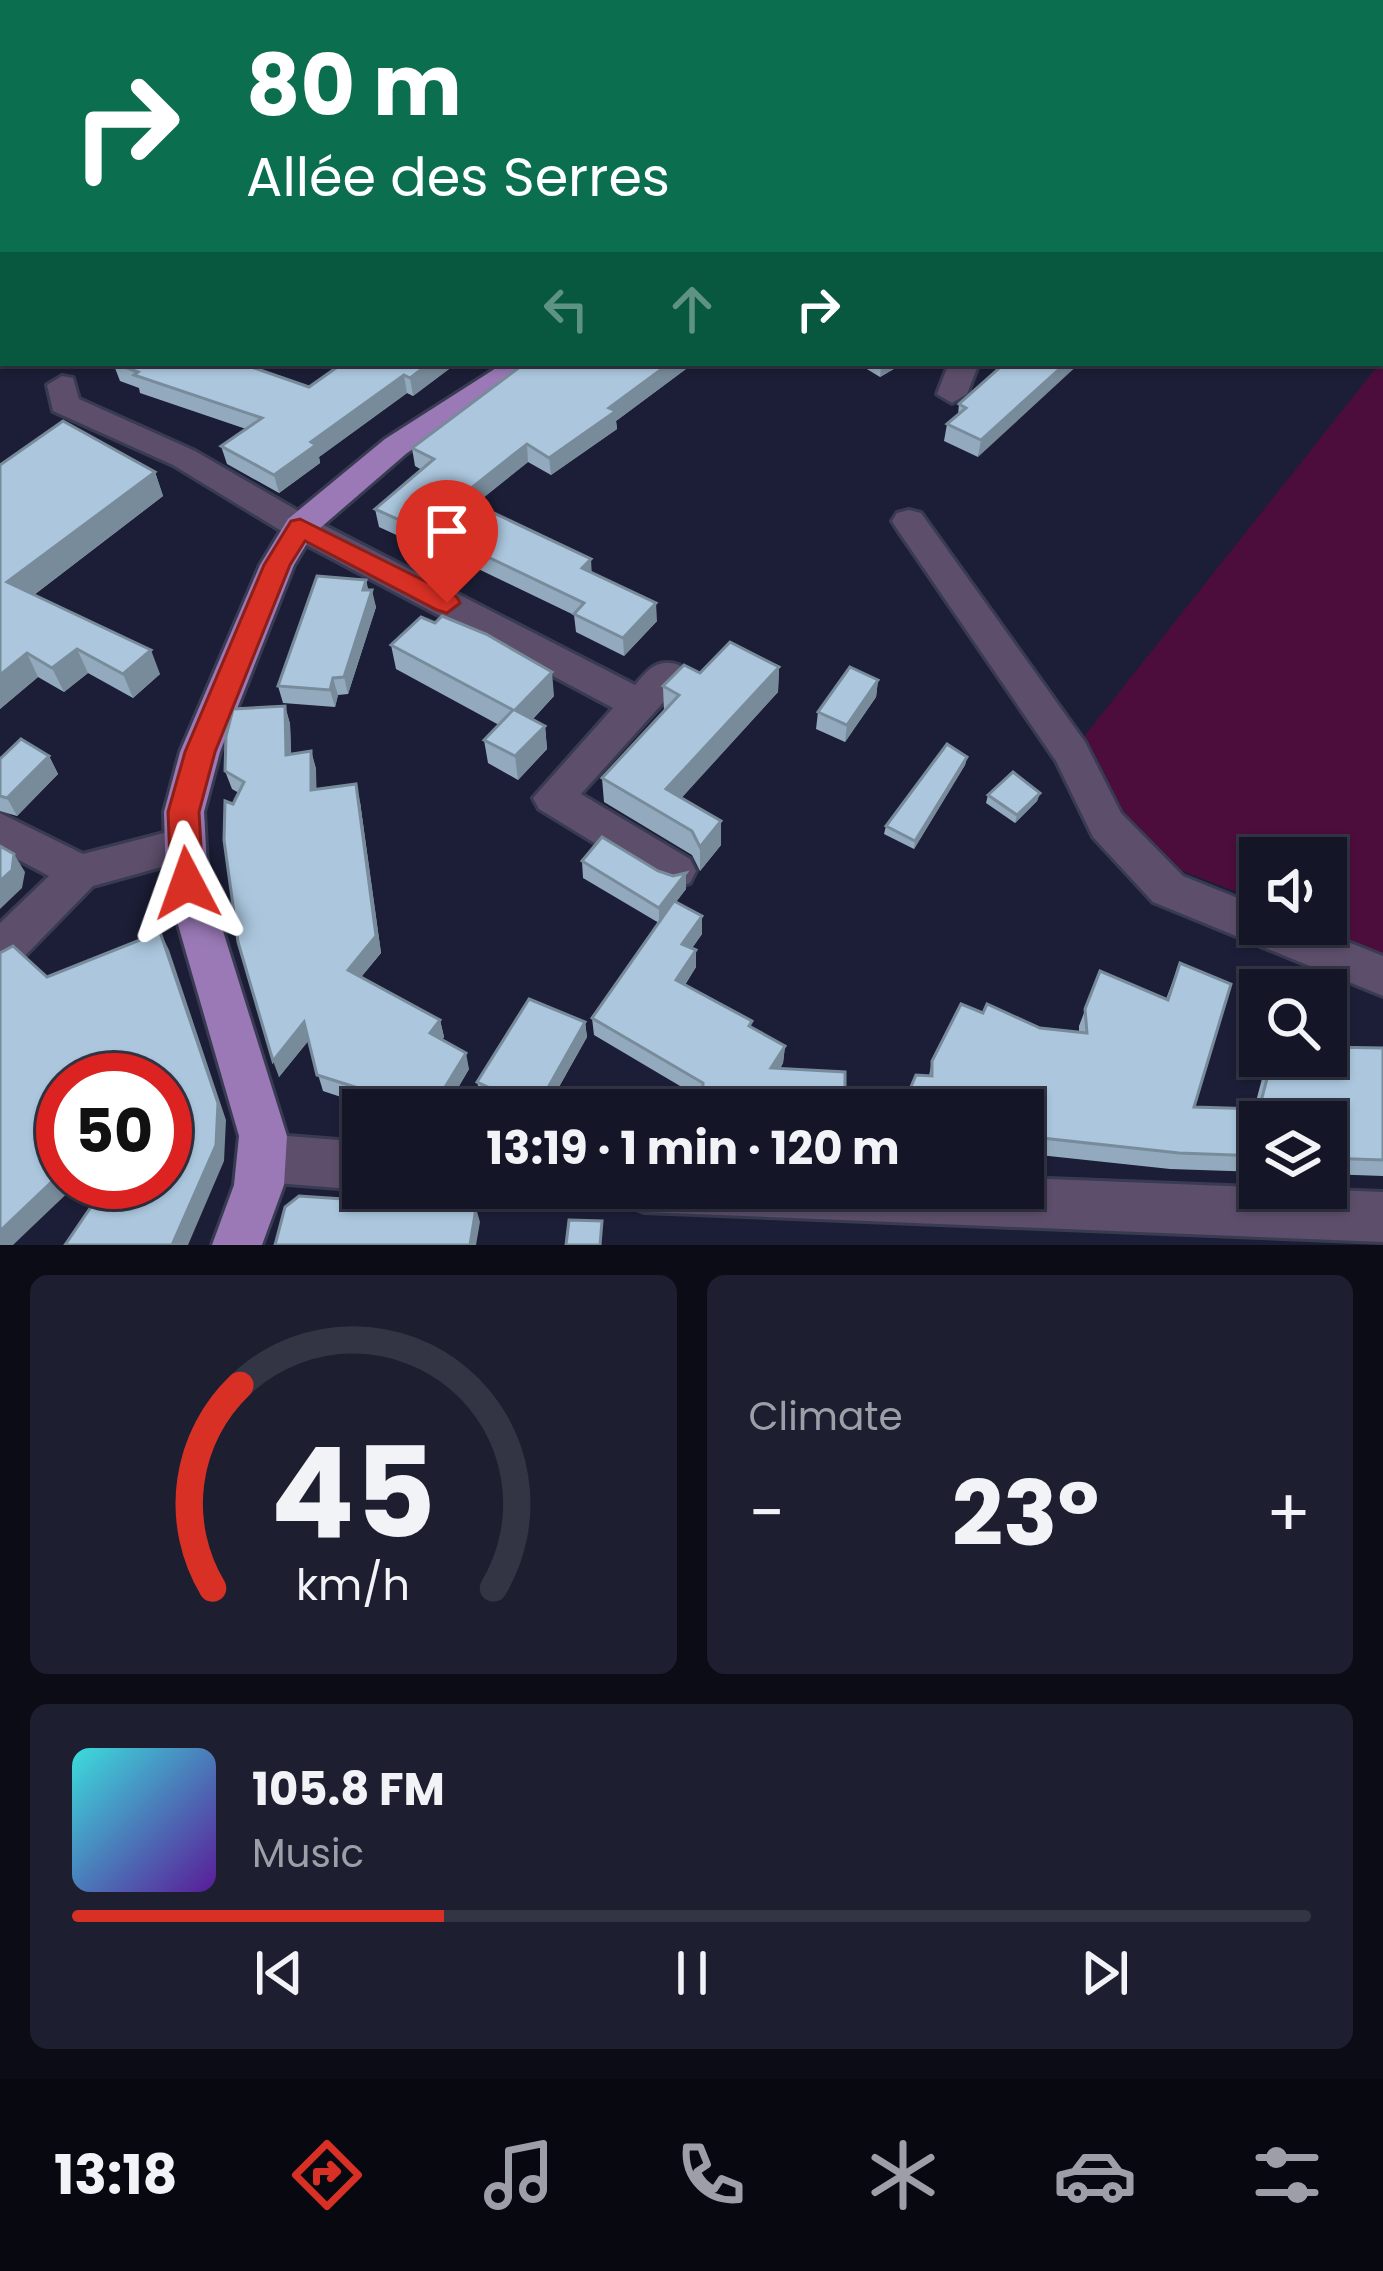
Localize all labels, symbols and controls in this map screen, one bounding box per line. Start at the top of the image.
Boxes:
text: 80 m [246,27,462,144]
icon: right [48,48,204,204]
text: Allée des Serres [246,139,670,215]
icon: left [533,276,599,342]
icon: ahead [659,276,725,342]
icon: right [785,276,851,342]
pin [396,480,498,603]
icon: arrive [414,498,480,564]
position arrow [124,820,250,946]
map controls [1239,837,1347,1209]
button: sound [1239,837,1347,945]
button: search [1239,969,1347,1077]
speed limit sign: 50 [36,1053,192,1209]
button: layers [1239,1101,1347,1209]
text: 13:19 · 1 min · 120 m [486,1117,900,1180]
text: Climate [749,1389,903,1444]
text: 45 [270,1406,436,1581]
text: 23° [952,1450,1099,1577]
text: − [749,1467,785,1559]
text: + [1266,1467,1311,1559]
text: km/h [296,1554,410,1614]
text: 105.8 FM [252,1758,445,1821]
text: Music [252,1826,364,1881]
icon: previous [246,1940,312,2006]
icon: pause [659,1940,725,2006]
icon: next [1072,1940,1138,2006]
icon: directions [285,2133,369,2217]
icon: music [477,2133,561,2217]
icon: phone [669,2133,753,2217]
icon: climate [861,2133,945,2217]
icon: car [1053,2133,1137,2217]
icon: filters [1245,2133,1329,2217]
text: 13:18 [54,2137,178,2213]

